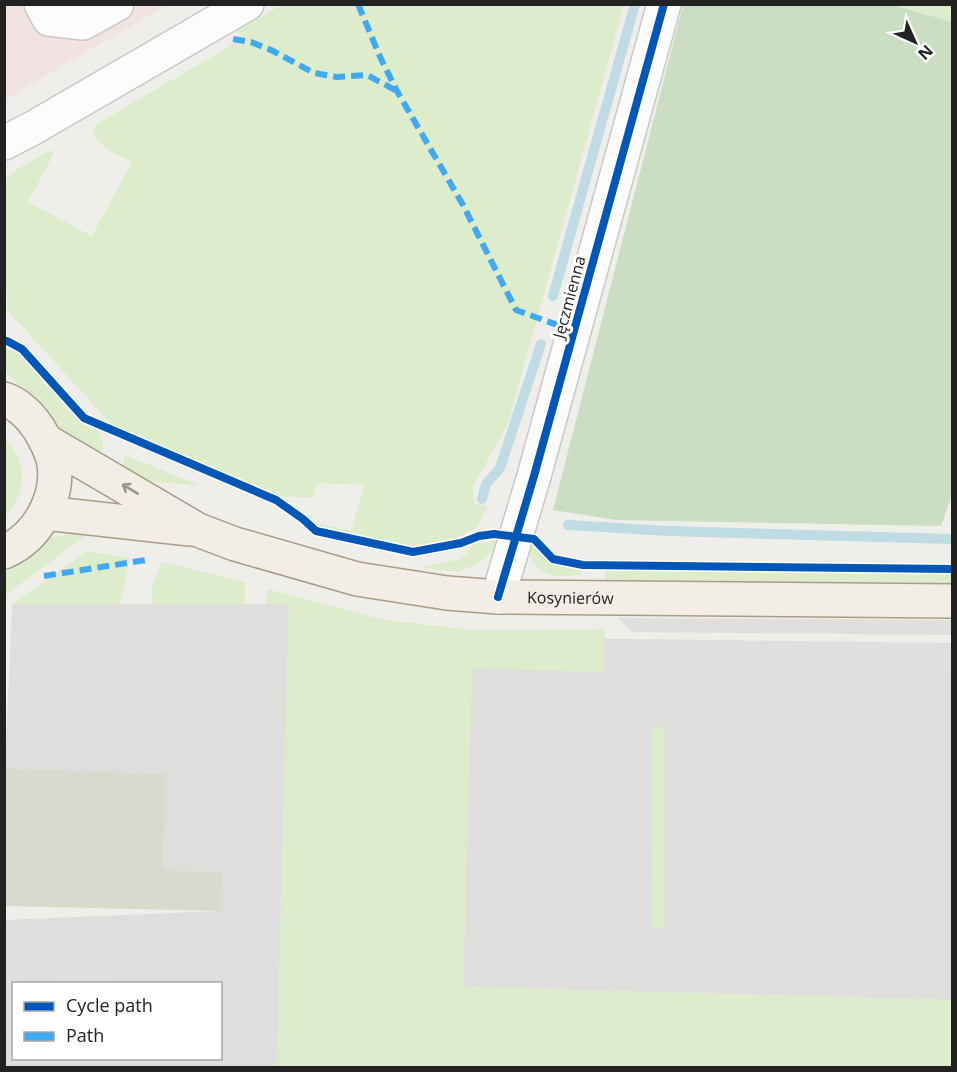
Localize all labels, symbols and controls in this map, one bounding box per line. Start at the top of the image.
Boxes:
north arrow [885,12,945,72]
text: N [913,40,938,65]
street label: Jęczmienna [547,253,591,343]
one-way arrow [122,483,139,495]
street label: Kosynierów [527,586,614,609]
legend [12,982,222,1060]
text: Cycle path [66,993,153,1017]
text: Path [66,1023,104,1047]

